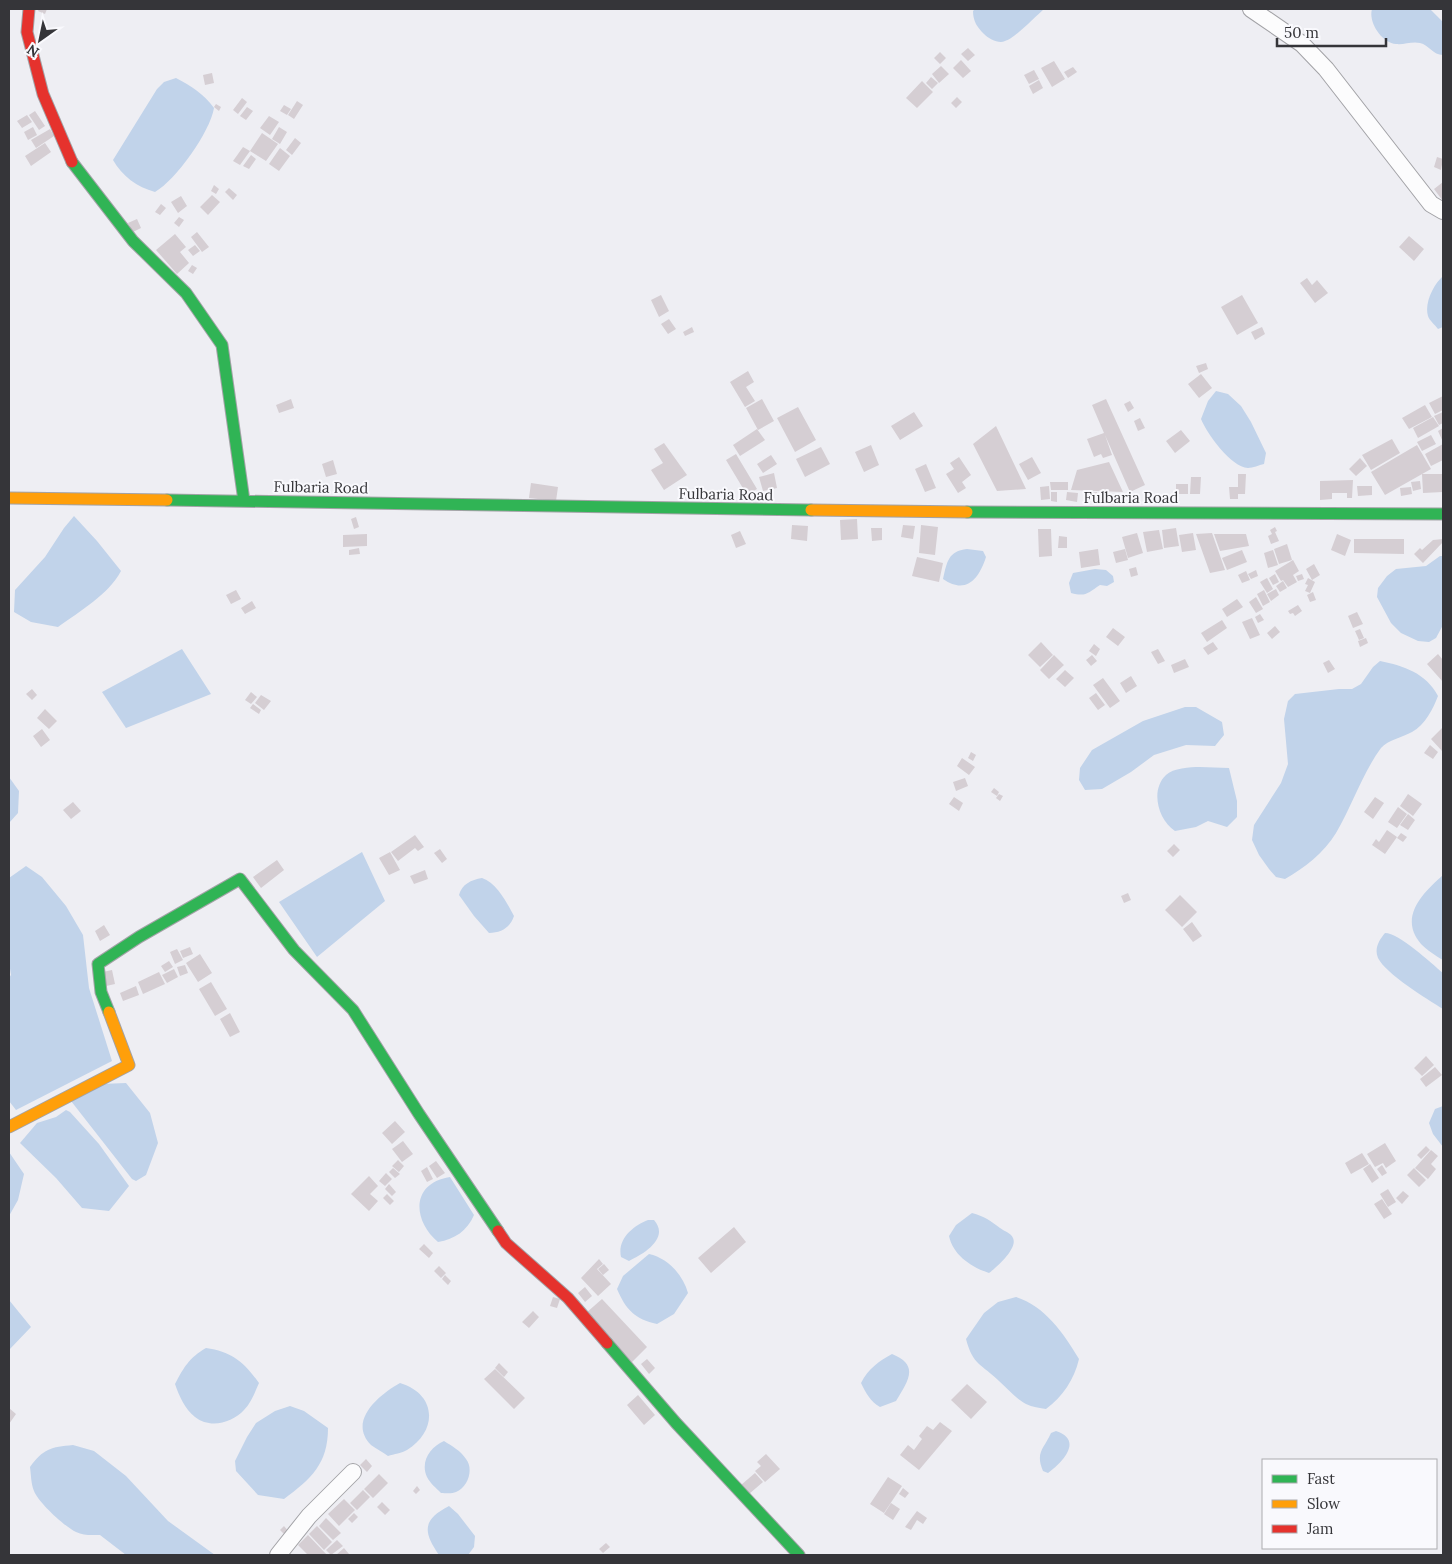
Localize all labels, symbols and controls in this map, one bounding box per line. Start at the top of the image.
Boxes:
north arrow [15,15,65,65]
scale bar [1277,15,1386,47]
text: 50 m [1284,23,1319,42]
text: N [23,40,42,61]
street label: Fulbaria Road [273,477,369,497]
street label: Fulbaria Road [678,484,774,504]
street label: Fulbaria Road [1084,488,1178,507]
legend [1262,1459,1437,1549]
text: Fast [1307,1469,1335,1488]
text: Slow [1307,1494,1340,1513]
text: Jam [1306,1519,1334,1538]

